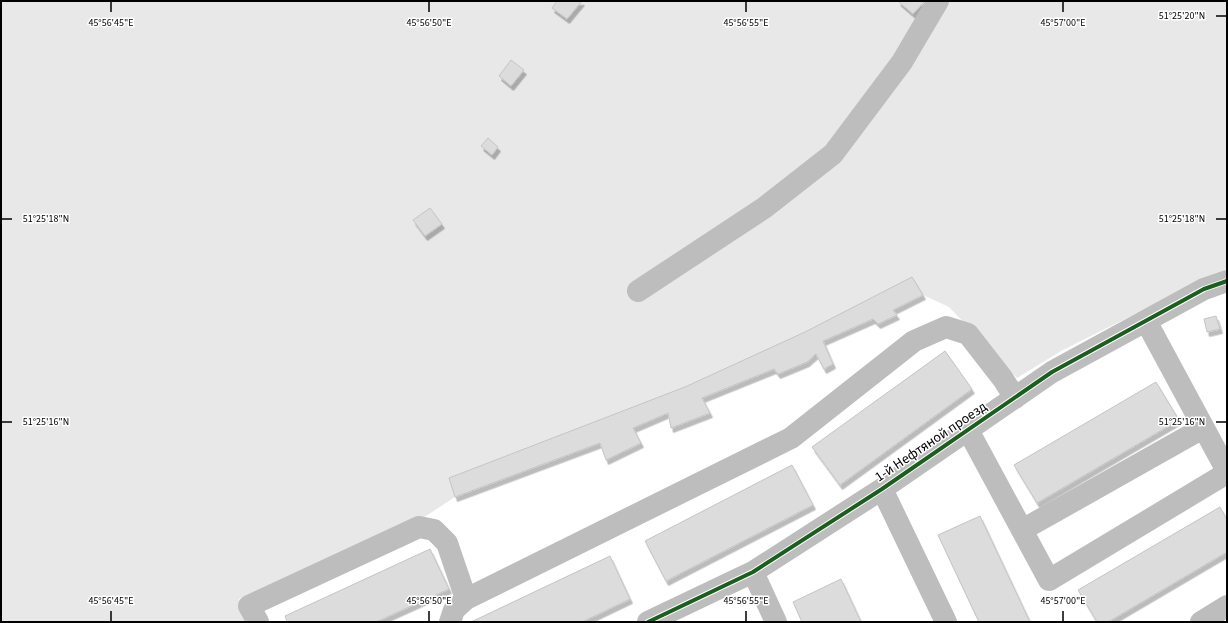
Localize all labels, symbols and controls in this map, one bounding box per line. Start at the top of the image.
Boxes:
text: 51°25'20"N [1159,9,1205,23]
text: 45°56'45"E [88,16,134,30]
text: 45°56'50"E [406,16,452,30]
text: 45°56'55"E [723,16,769,30]
text: 45°57'00"E [1040,16,1086,30]
text: 51°25'18"N [23,212,69,226]
text: 51°25'18"N [1159,212,1205,226]
street label: 1-й Нефтяной проезд [871,397,991,487]
text: 51°25'16"N [23,415,69,429]
text: 51°25'16"N [1159,415,1205,429]
text: 45°56'45"E [88,594,134,608]
text: 45°56'50"E [406,594,452,608]
text: 45°56'55"E [723,594,769,608]
text: 45°57'00"E [1040,594,1086,608]

